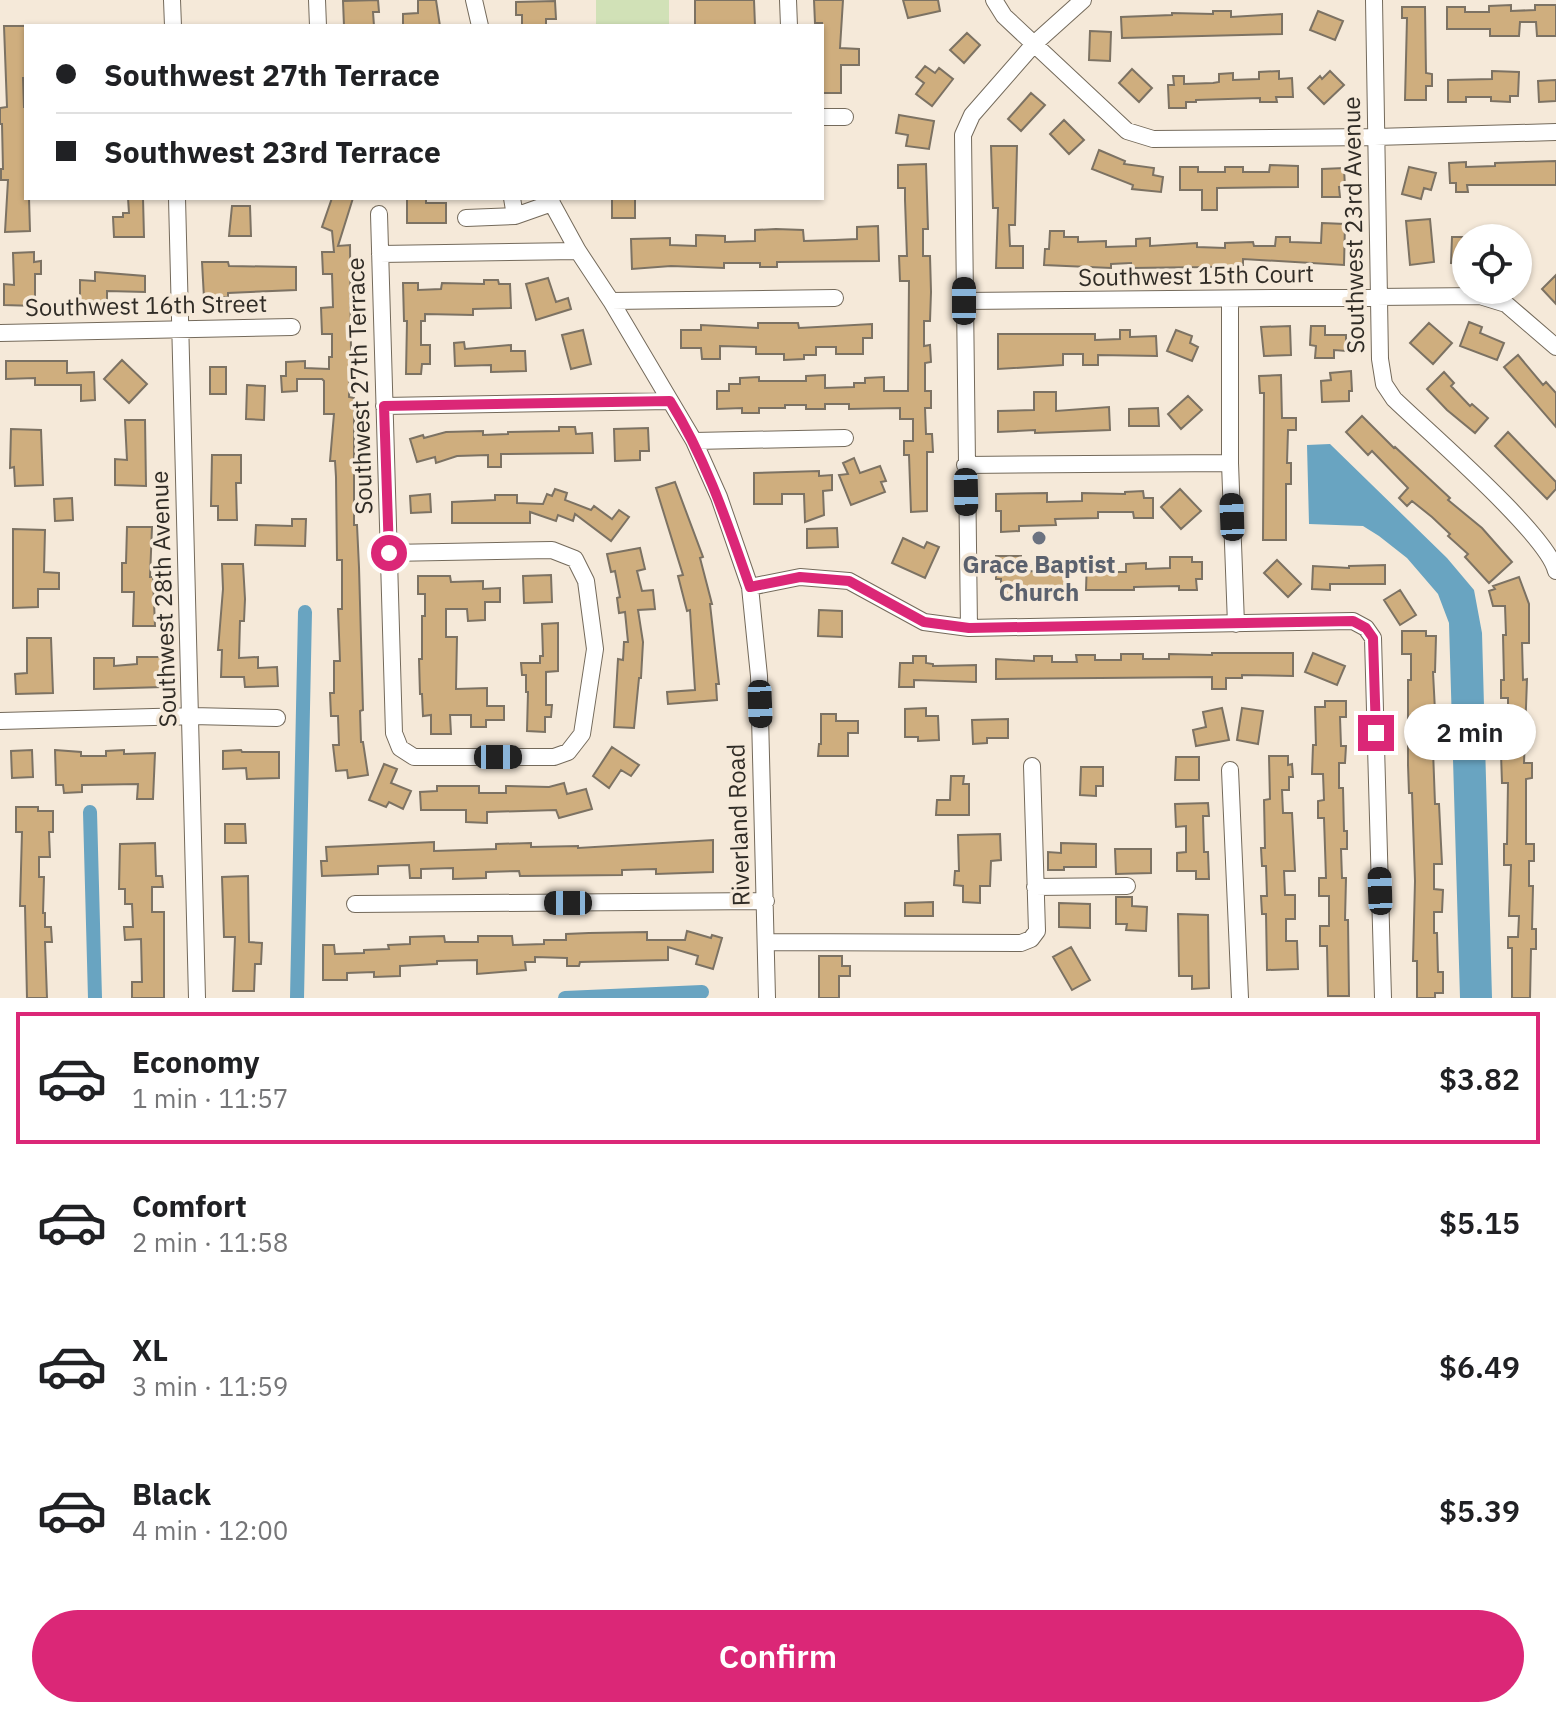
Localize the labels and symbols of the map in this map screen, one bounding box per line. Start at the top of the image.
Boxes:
street label: Southwest 23rd Avenue [1335,96,1371,354]
street label: Southwest 27th Terrace [339,257,379,515]
street label: Southwest 15th Court [1078,257,1314,293]
car [952,277,976,325]
street label: Southwest 16th Street [25,287,267,323]
car [954,468,978,516]
street label: Southwest 28th Avenue [143,470,183,728]
car [1219,493,1245,541]
marker: Grace Baptist Church [1030,529,1048,547]
route start [371,535,407,571]
place label: Grace Baptist Church [963,548,1115,608]
car [747,680,773,728]
callout: 2 min [1404,705,1536,761]
route end [1358,715,1394,751]
street label: Riverland Road [719,743,757,907]
car [474,745,522,769]
car [1367,867,1393,915]
car [544,891,592,915]

